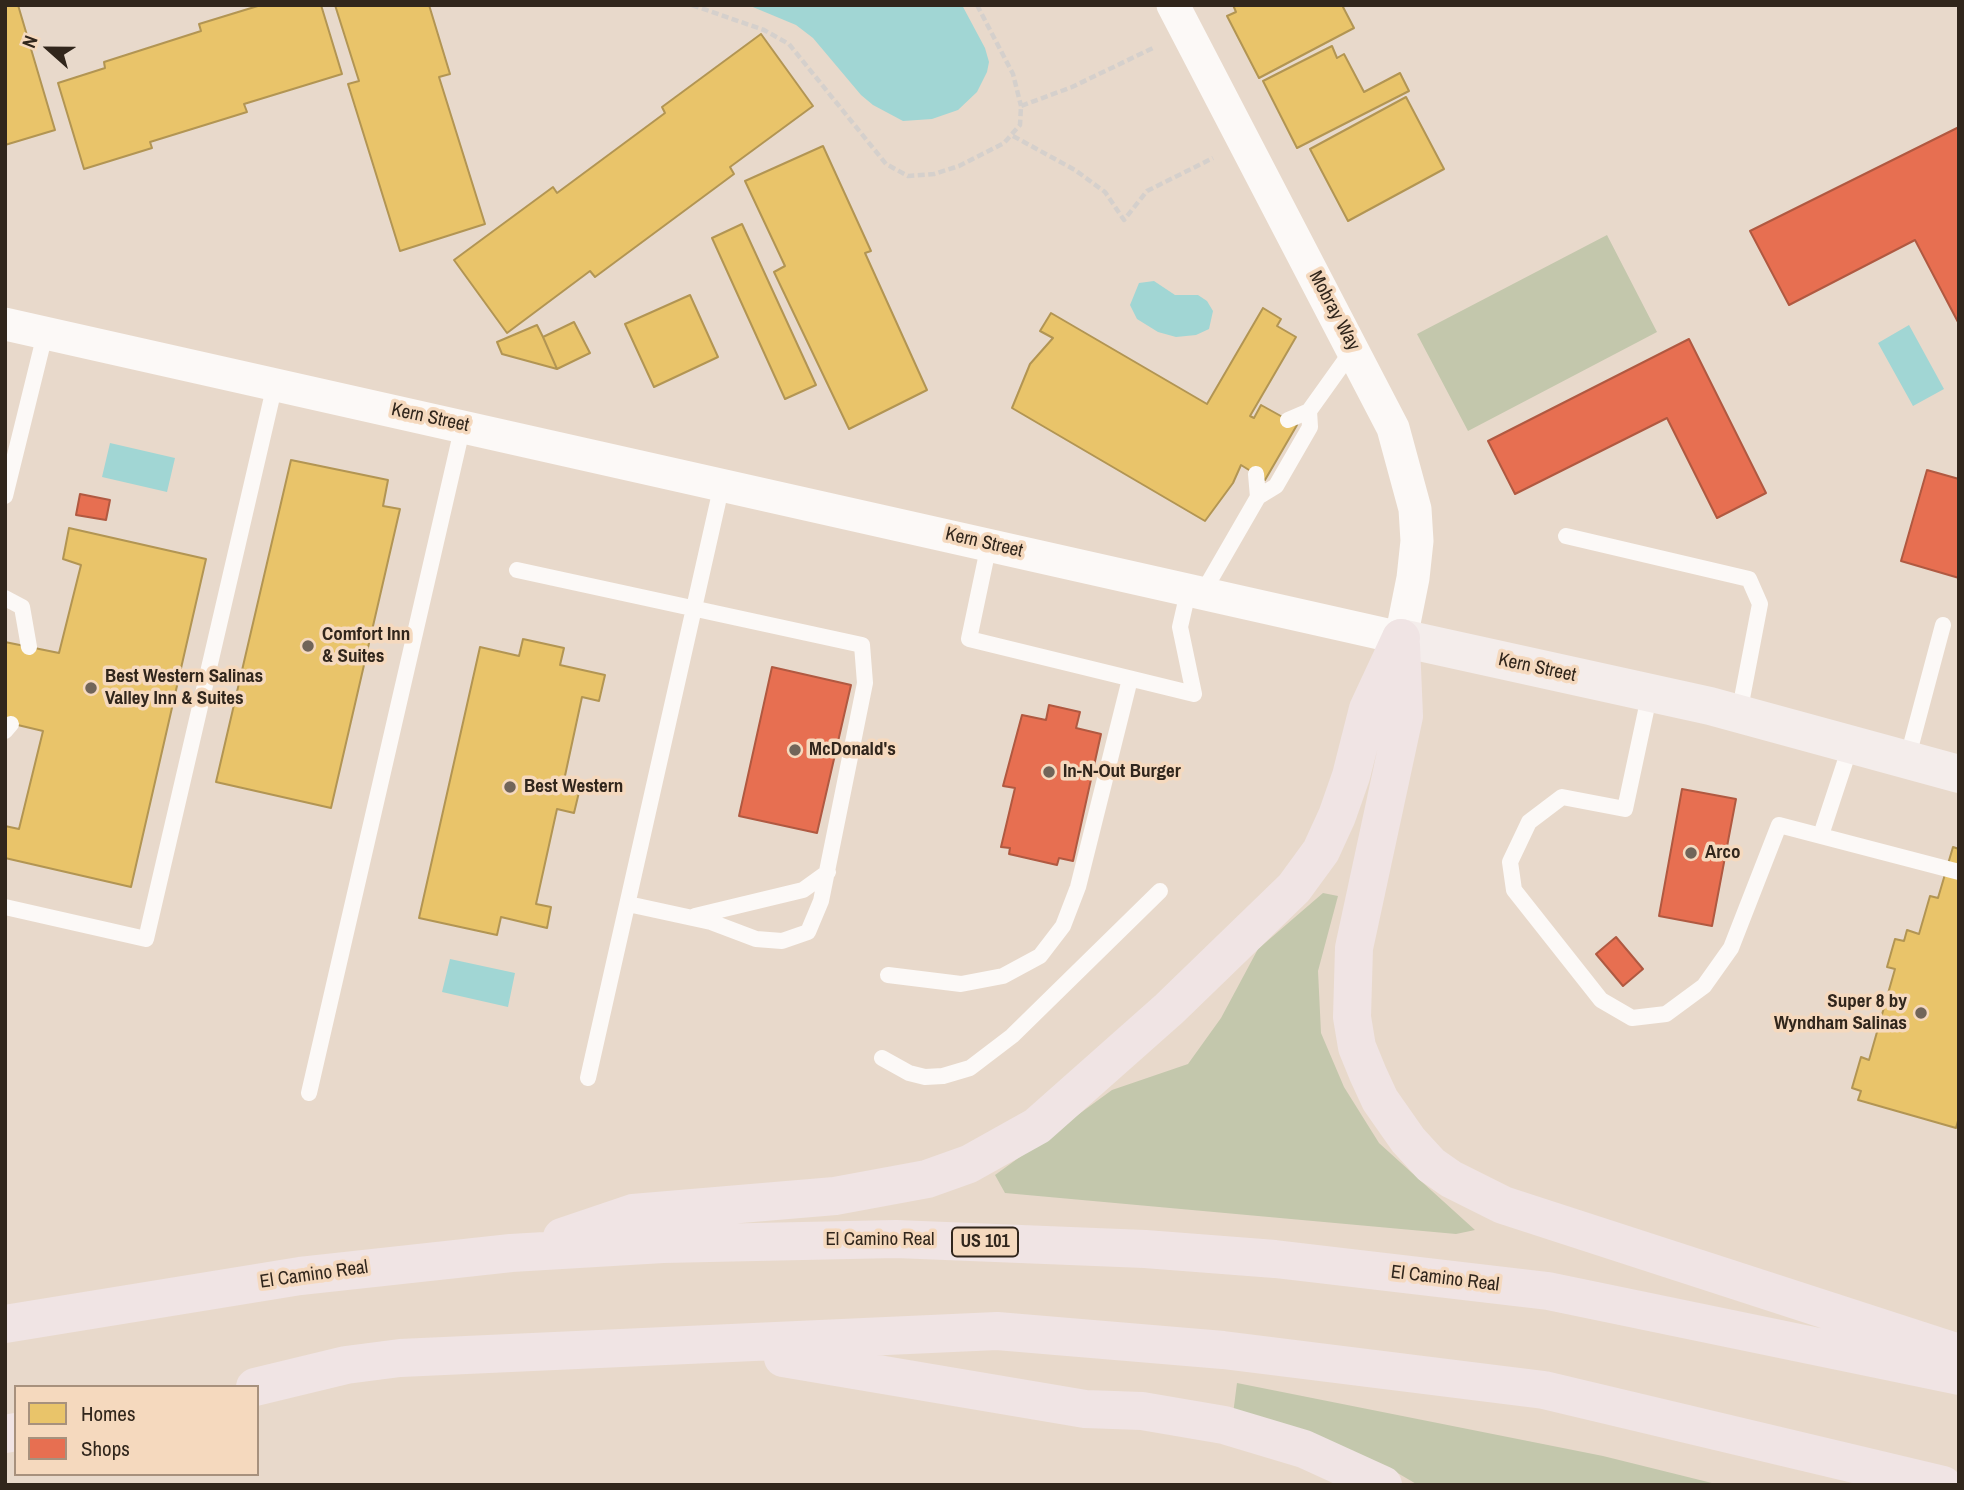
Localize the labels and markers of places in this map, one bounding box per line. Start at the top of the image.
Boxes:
place label: Comfort Inn & Suites [322,624,410,668]
marker: Comfort Inn & Suites [300,638,316,654]
place label: Best Western Salinas Valley Inn & Suites [105,666,263,710]
marker: Best Western Salinas Valley Inn & Suites [83,680,99,696]
place label: McDonald's [809,739,896,761]
marker: McDonald's [787,742,803,758]
place label: In-N-Out Burger [1063,761,1181,783]
marker: In-N-Out Burger [1041,764,1057,780]
place label: Best Western [524,776,623,798]
marker: Best Western [502,779,518,795]
place label: Arco [1705,842,1740,864]
marker: Arco [1683,845,1699,861]
place label: Super 8 by Wyndham Salinas [1774,991,1907,1035]
marker: Super 8 by Wyndham Salinas [1913,1005,1929,1021]

